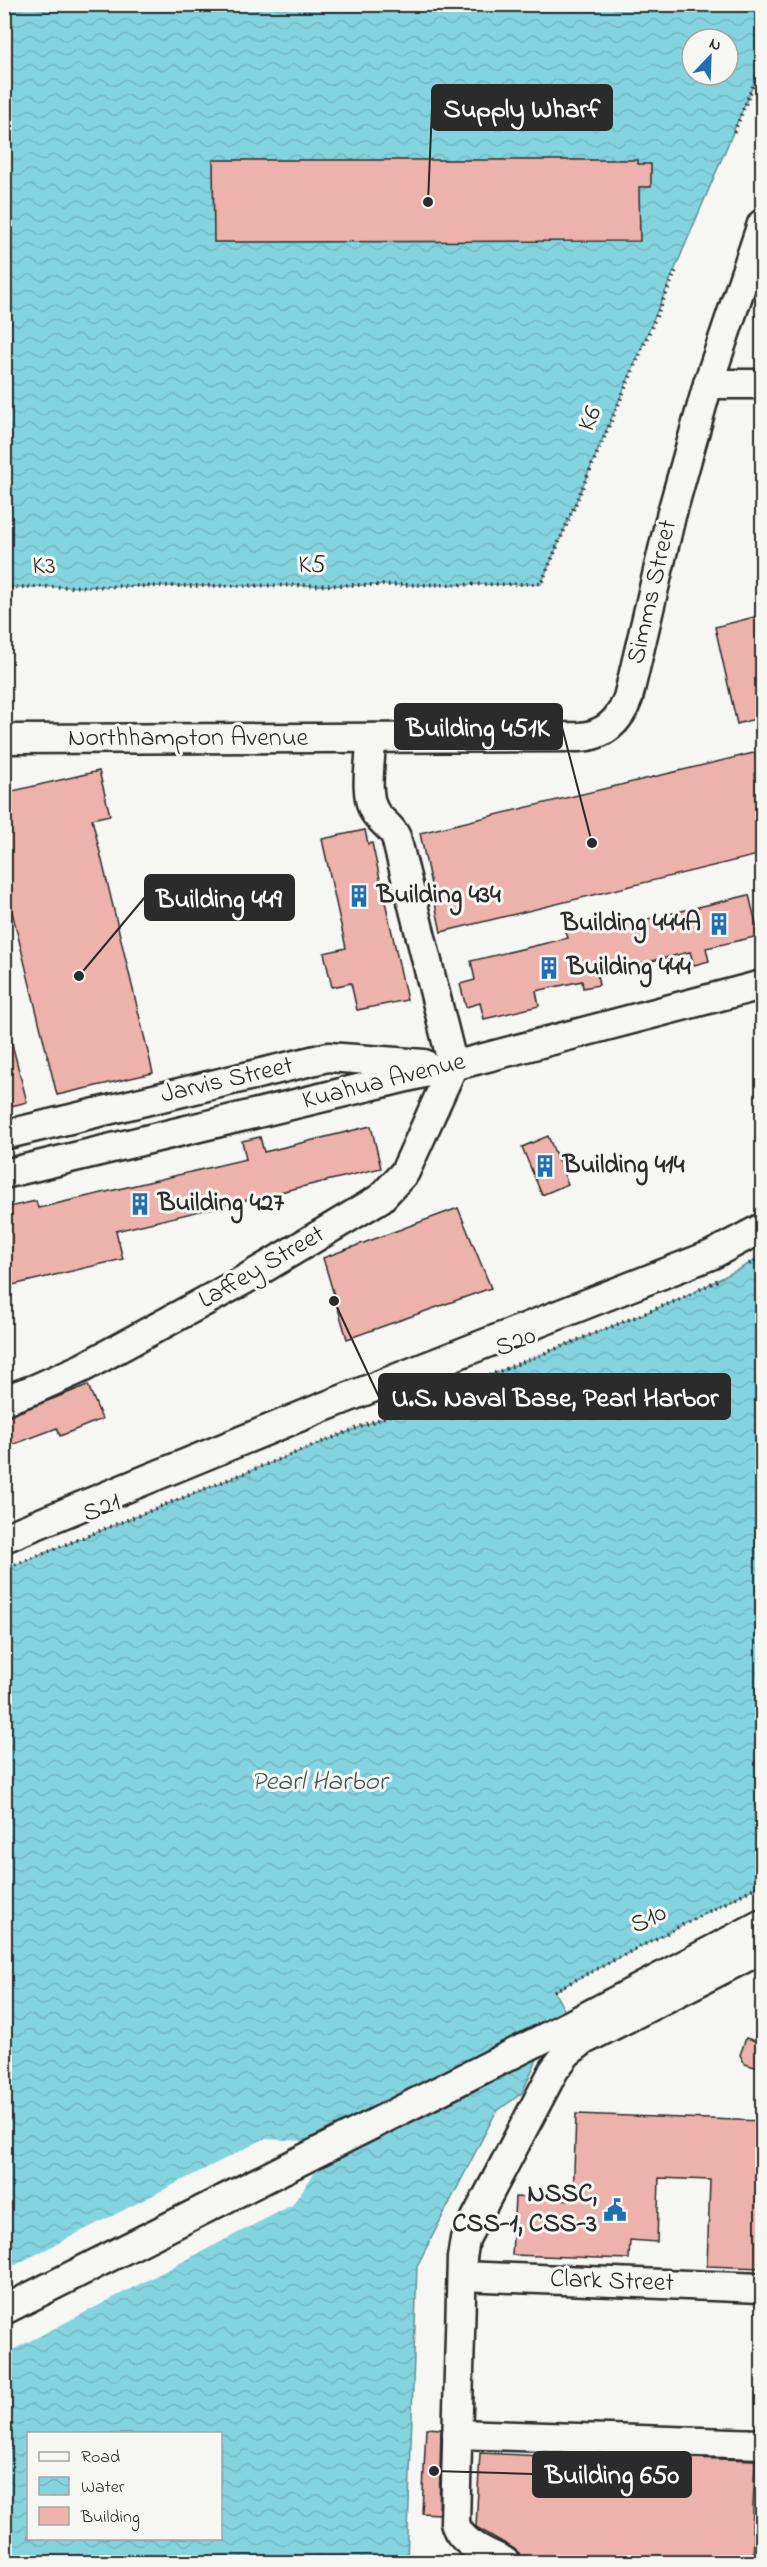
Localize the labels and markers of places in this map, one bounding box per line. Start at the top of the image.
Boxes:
callout: Supply Wharf [432,85,612,130]
callout: Building 451K [395,704,562,749]
callout: Building 449 [145,875,294,920]
place label: Building 434 [376,877,501,916]
building icon: Building 434 [346,883,372,909]
place label: Building 444A [560,905,701,944]
building icon: Building 444A [706,911,732,937]
place label: Building 444 [566,949,691,988]
building icon: Building 444 [536,955,562,981]
place label: Building 414 [562,1147,685,1186]
building icon: Building 414 [532,1153,558,1179]
place label: Building 427 [157,1185,284,1224]
building icon: Building 427 [127,1191,153,1217]
callout: U.S. Naval Base, Pearl Harbor [379,1374,730,1419]
place label: NSSC, CSS-1, CSS-3 [452,2176,598,2244]
public building icon: NSSC, CSS-1, CSS-3 [602,2197,628,2223]
callout: Building 650 [533,2452,691,2497]

